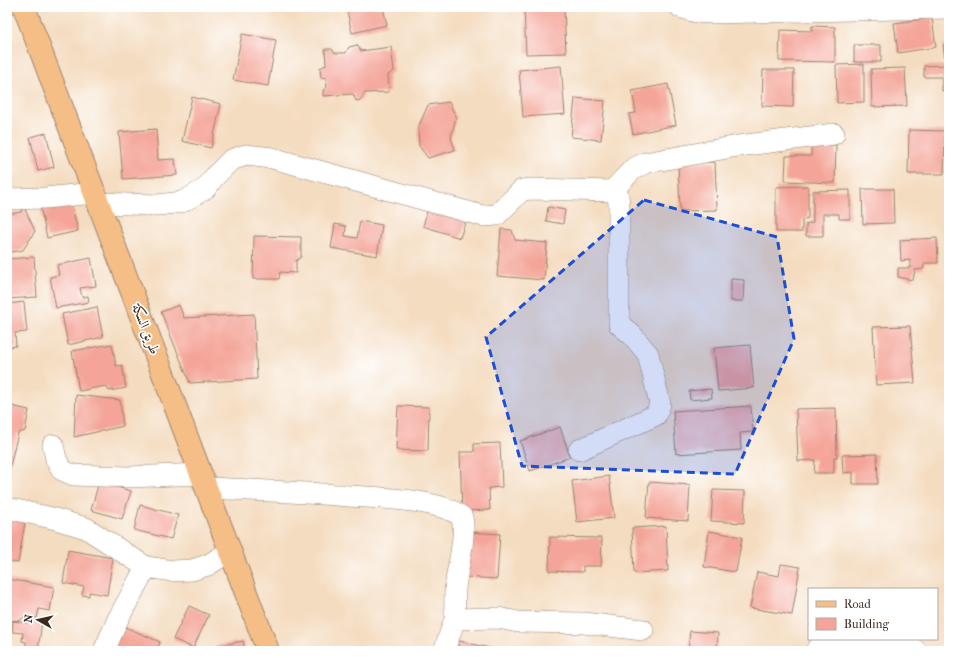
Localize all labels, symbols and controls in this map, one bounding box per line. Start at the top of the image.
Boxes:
street label: طريق السكة [128,300,163,357]
legend [808,588,938,640]
text: Road [844,597,871,611]
north arrow [18,600,58,640]
text: N [22,613,36,624]
text: Building [844,617,889,631]

